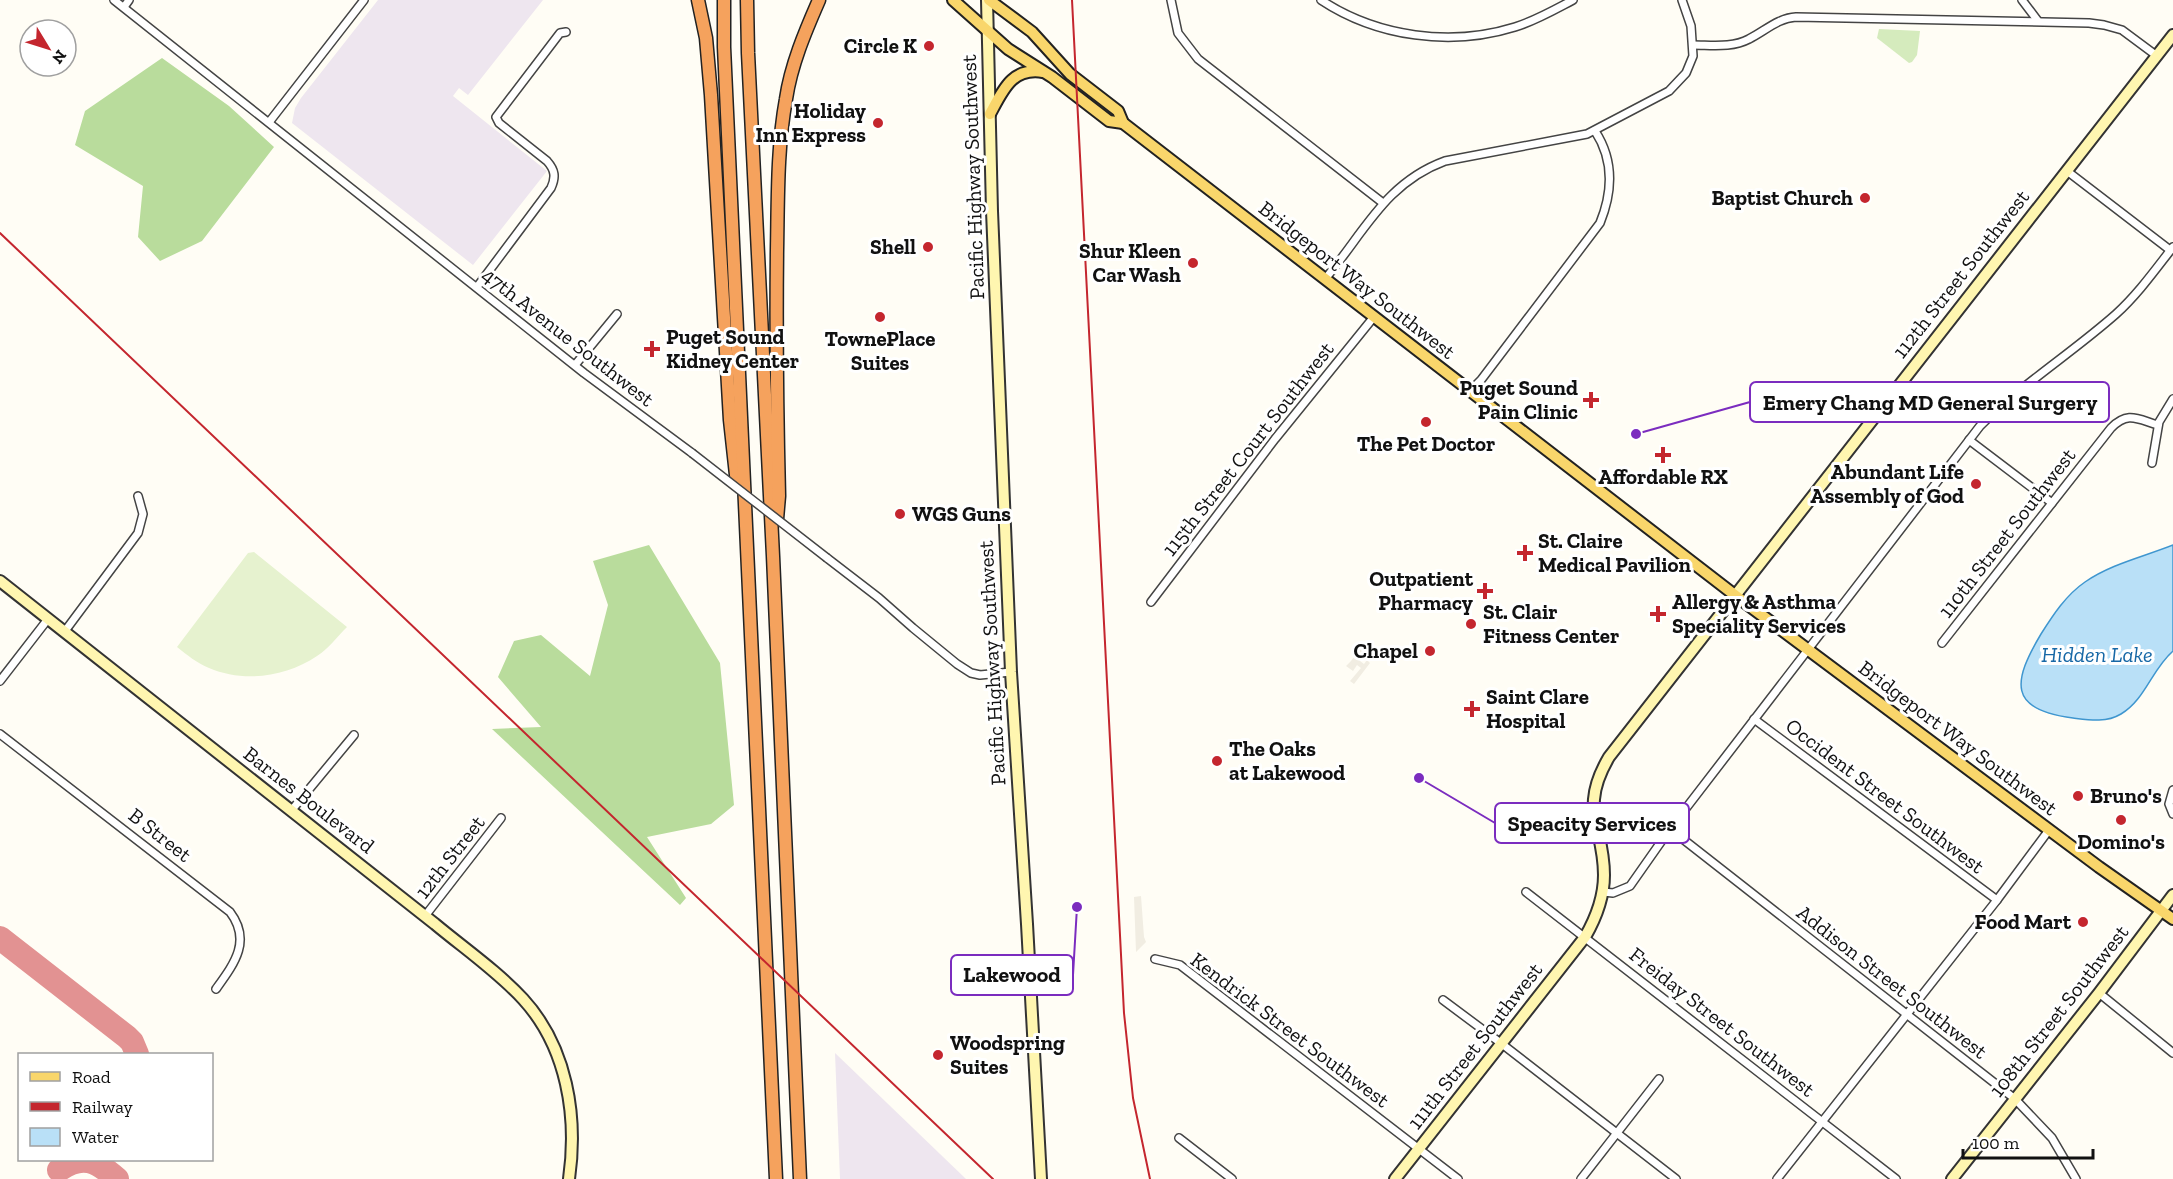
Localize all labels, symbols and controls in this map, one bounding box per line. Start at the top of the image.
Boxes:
north arrow [18,18,78,78]
place label: Circle K [844,33,917,58]
marker: Circle K [922,39,936,53]
text: N [48,46,71,68]
street label: Pacific Highway Southwest [956,54,989,300]
place label: Holiday Inn Express [755,98,866,147]
marker: Holiday Inn Express [871,116,885,130]
street label: 112th Street Southwest [1887,184,2034,363]
place label: Baptist Church [1711,185,1853,210]
marker: Baptist Church [1858,191,1872,205]
street label: Bridgeport Way Southwest [1254,195,1461,364]
place label: Shell [870,234,916,259]
place label: Shur Kleen Car Wash [1079,238,1182,287]
marker: Shell [921,240,935,254]
marker: Shur Kleen Car Wash [1186,256,1200,270]
street label: 47th Avenue Southwest [477,262,659,412]
marker: TownePlace Suites [873,310,887,324]
place label: Puget Sound Kidney Center [666,324,799,373]
place label: TownePlace Suites [825,326,935,375]
street label: 115th Street Court Southwest [1156,337,1339,561]
marker: Puget Sound Kidney Center [643,340,661,358]
place label: Puget Sound Pain Clinic [1459,375,1578,424]
callout: Emery Chang MD General Surgery [1750,382,2109,422]
text: Emery Chang MD General Surgery [1763,389,2098,416]
marker: Puget Sound Pain Clinic [1582,391,1600,409]
marker: The Pet Doctor [1419,415,1433,429]
place label: The Pet Doctor [1357,431,1495,456]
street label: 110th Street Southwest [1933,443,2081,622]
marker: Affordable RX [1656,448,1670,462]
place label: Abundant Life Assembly of God [1810,459,1964,508]
place label: Affordable RX [1598,464,1728,489]
marker: Abundant Life Assembly of God [1969,477,1983,491]
place label: WGS Guns [912,501,1011,526]
marker: WGS Guns [893,507,907,521]
place label: St. Claire Medical Pavilion [1538,528,1692,577]
street label: Pacific Highway Southwest [973,540,1010,786]
marker: St. Claire Medical Pavilion [1516,544,1534,562]
place label: Outpatient Pharmacy [1369,566,1474,615]
marker: Outpatient Pharmacy [1478,584,1492,598]
place label: Allergy & Asthma Speciality Services [1672,589,1846,638]
place label: St. Clair Fitness Center [1483,599,1619,648]
marker: Allergy & Asthma Speciality Services [1649,605,1667,623]
marker: St. Clair Fitness Center [1464,617,1478,631]
place label: Chapel [1354,638,1418,663]
water label: Hidden Lake [2041,641,2153,668]
marker: Chapel [1423,644,1437,658]
street label: Bridgeport Way Southwest [1854,655,2063,821]
place label: Saint Clare Hospital [1486,684,1589,733]
marker: Saint Clare Hospital [1463,700,1481,718]
street label: Occident Street Southwest [1781,713,1990,879]
place label: The Oaks at Lakewood [1229,736,1345,785]
street label: Barnes Boulevard [239,741,380,859]
marker: The Oaks at Lakewood [1210,754,1224,768]
place label: Bruno's [2090,783,2162,808]
marker: Bruno's [2071,789,2085,803]
street label: B Street [124,802,197,867]
callout: Speacity Services [1495,803,1689,843]
street label: 12th Street [409,810,490,903]
text: Speacity Services [1507,810,1677,837]
marker: Domino's [2114,813,2128,827]
place label: Domino's [2077,829,2165,854]
street label: Addison Street Southwest [1792,899,1993,1064]
place label: Food Mart [1975,909,2072,934]
marker: Food Mart [2076,915,2090,929]
street label: 108th Street Southwest [1984,920,2134,1102]
street label: Freiday Street Southwest [1625,941,1820,1102]
street label: Kendrick Street Southwest [1186,947,1395,1113]
callout: Lakewood [951,955,1073,995]
street label: 111th Street Southwest [1402,957,1547,1134]
text: Lakewood [963,961,1061,988]
place label: Woodspring Suites [950,1030,1065,1079]
marker: Woodspring Suites [931,1048,945,1062]
legend [18,1053,213,1161]
text: Road [72,1066,111,1088]
text: Railway [72,1096,134,1118]
scale bar [1963,1122,2094,1160]
text: Water [72,1126,119,1148]
text: 100 m [1972,1132,2020,1154]

